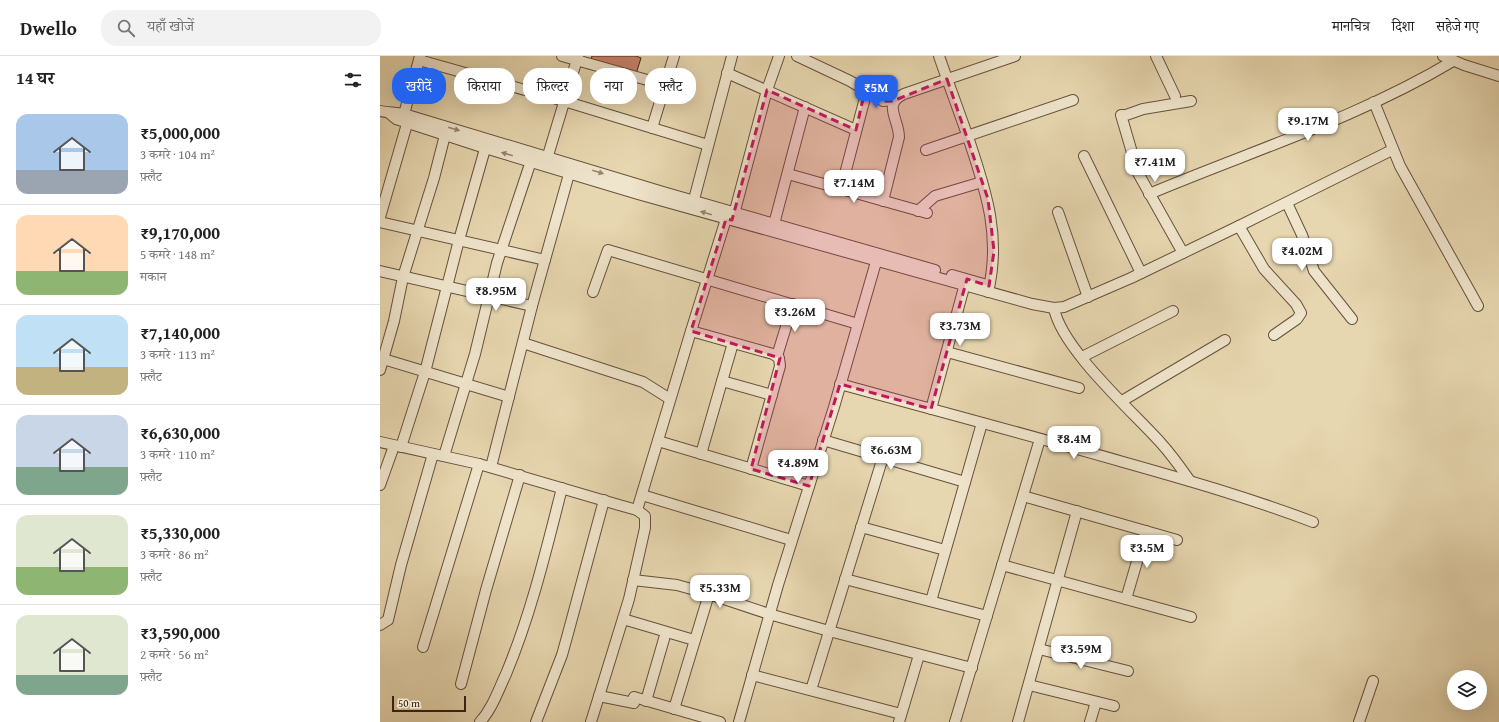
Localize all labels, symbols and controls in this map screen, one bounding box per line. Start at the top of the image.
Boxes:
search box [101,10,381,46]
text: Dwello [20,14,77,42]
text: यहाँ खोजें [147,15,194,36]
text: मानचित्र [1332,16,1370,36]
text: दिशा [1392,16,1414,36]
text: सहेजे गए [1436,16,1479,36]
icon: search [115,17,137,39]
text: 14 घर [16,65,54,90]
chip: खरीदें [392,68,446,104]
chip: किराया [454,68,515,104]
chip: फ़िल्टर [523,68,582,104]
chip: नया [590,68,637,104]
chip: फ़्लैट [645,68,696,104]
icon: filters [342,69,364,91]
pin: ₹5M [857,75,895,109]
text: ₹5M [864,78,888,97]
pin: ₹9.17M [1275,108,1341,142]
text: ₹9.17M [1287,111,1329,130]
text: ₹5,000,000 [140,120,220,145]
one-way arrow [449,126,461,132]
icon: home [48,130,96,178]
text: 3 कमरे · 104 m² [140,145,215,164]
pin: ₹7.41M [1122,149,1188,183]
one-way arrow [501,151,513,157]
text: ₹7.41M [1134,152,1176,171]
text: फ़्लैट [140,167,162,186]
one-way arrow [592,169,604,175]
pin: ₹7.14M [821,170,887,204]
text: ₹7.14M [833,173,875,192]
one-way arrow [700,210,712,216]
text: ₹9,170,000 [140,220,220,245]
icon: home [48,231,96,279]
pin: ₹4.02M [1269,238,1335,272]
text: ₹4.02M [1281,241,1323,260]
text: 5 कमरे · 148 m² [140,245,215,264]
text: मकान [140,267,166,286]
pin: ₹8.95M [463,278,529,312]
text: ₹8.95M [475,281,517,300]
pin: ₹3.26M [762,299,828,333]
text: ₹3.26M [774,302,816,321]
pin: ₹3.73M [927,313,993,347]
text: ₹3.73M [939,316,981,335]
text: ₹7,140,000 [140,320,220,345]
icon: home [48,331,96,379]
text: 3 कमरे · 113 m² [140,345,215,364]
text: फ़्लैट [140,367,162,386]
text: ₹6,630,000 [140,420,220,445]
pin: ₹8.4M [1046,426,1102,460]
text: ₹8.4M [1056,429,1092,448]
icon: home [48,431,96,479]
pin: ₹6.63M [858,437,924,471]
text: ₹6.63M [870,440,912,459]
text: 3 कमरे · 110 m² [140,445,215,464]
pin: ₹4.89M [765,450,831,484]
text: ₹4.89M [777,453,819,472]
text: फ़्लैट [140,467,162,486]
text: ₹5,330,000 [140,520,220,545]
icon: home [48,531,96,579]
pin: ₹3.5M [1119,535,1175,569]
text: ₹3.5M [1129,538,1165,557]
text: 3 कमरे · 86 m² [140,545,209,564]
text: फ़्लैट [140,567,162,586]
pin: ₹5.33M [687,575,753,609]
text: ₹5.33M [699,578,741,597]
text: ₹3,590,000 [140,620,220,645]
icon: home [48,631,96,679]
pin: ₹3.59M [1048,636,1114,670]
text: ₹3.59M [1060,639,1102,658]
text: 2 कमरे · 56 m² [140,645,209,664]
text: फ़्लैट [140,667,162,686]
map controls [1447,670,1487,710]
button: layers [1447,670,1487,710]
scale bar [392,694,466,713]
text: 50 m [398,695,420,711]

